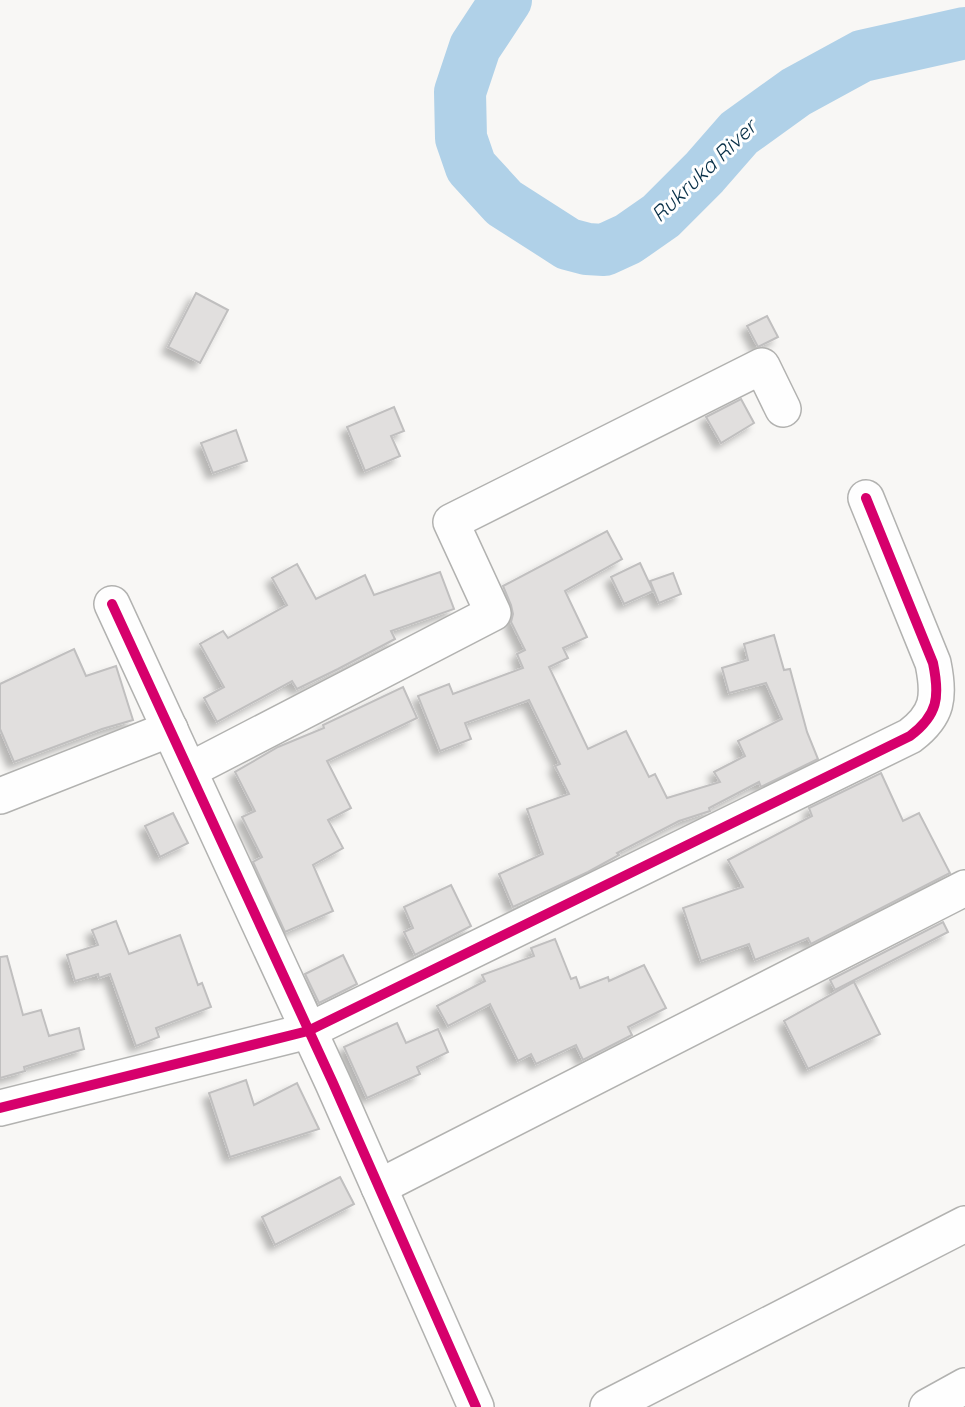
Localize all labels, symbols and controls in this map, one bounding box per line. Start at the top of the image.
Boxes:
water label: Rukruka River [645,112,763,227]

